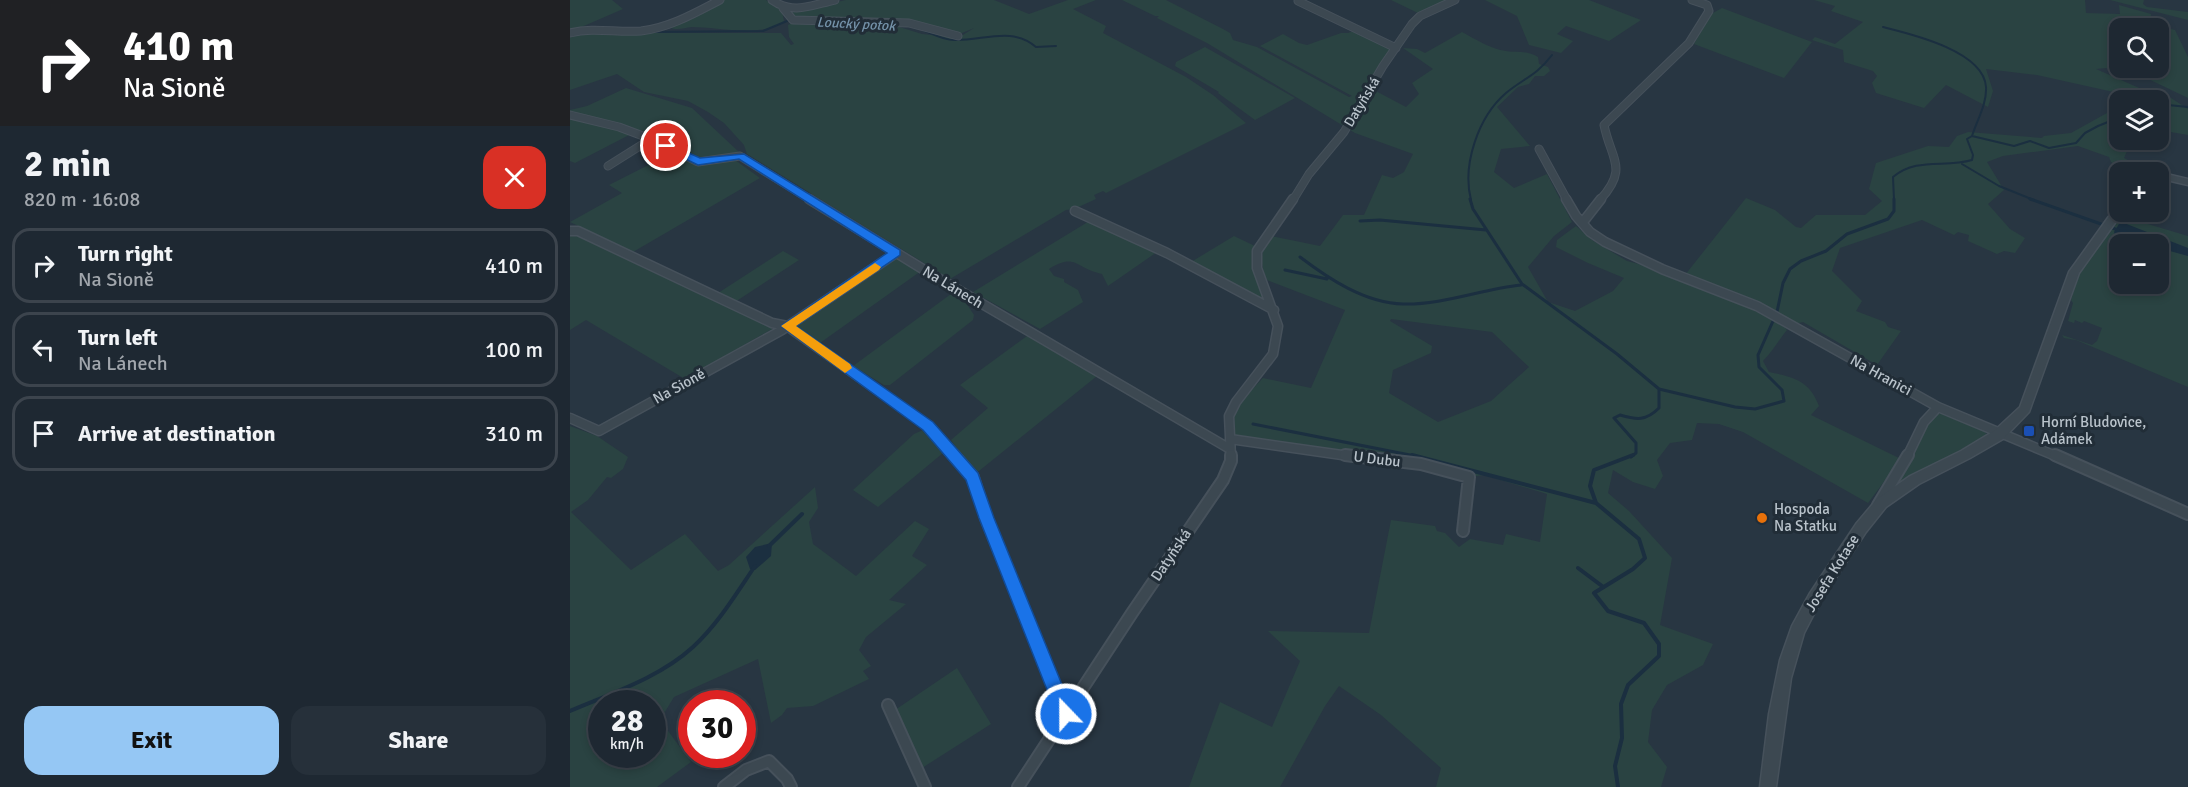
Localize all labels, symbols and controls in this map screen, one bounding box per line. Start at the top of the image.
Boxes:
water label: Loucký potok [816,13,898,35]
map controls [2109,18,2169,294]
button: search [2109,18,2169,78]
text: 410 m [123,21,234,72]
icon: right [24,24,102,102]
text: Na Sioně [123,72,226,105]
street label: Datyňská [1340,74,1384,130]
button: layers [2109,90,2169,150]
pin [640,120,691,171]
icon: arrive [649,129,682,162]
text: 2 min [24,142,111,187]
button: close [483,146,546,209]
button: + [2109,162,2169,222]
text: 820 m · 16:08 [24,187,140,212]
button: − [2109,234,2169,294]
text: Turn right [78,240,173,267]
icon: right [27,249,60,282]
text: 410 m [485,252,543,279]
street label: Na Lánech [920,262,986,312]
text: Na Sioně [78,267,154,292]
text: Turn left [78,324,158,351]
icon: left [27,333,60,366]
text: 100 m [485,336,543,363]
text: Na Lánech [78,351,168,376]
street label: Na Hranici [1847,351,1915,399]
street label: Na Sioně [650,364,708,408]
place label: Horní Bludovice, Adámek [2041,413,2146,448]
icon: arrive [27,417,60,450]
text: Arrive at destination [78,420,275,447]
text: 310 m [485,420,543,447]
marker: Horní Bludovice, Adámek [2022,424,2036,438]
street label: U Dubu [1352,447,1402,471]
place label: Hospoda Na Statku [1774,500,1837,535]
marker: Hospoda Na Statku [1755,511,1769,525]
street label: Datyňská [1147,525,1195,585]
street label: Josefa Kotase [1801,531,1863,615]
position arrow [1034,682,1098,746]
speed limit sign: 30 [678,690,756,768]
text: 28 [611,703,643,740]
button: Exit [24,706,279,775]
button: Share [291,706,546,775]
text: km/h [610,735,644,753]

